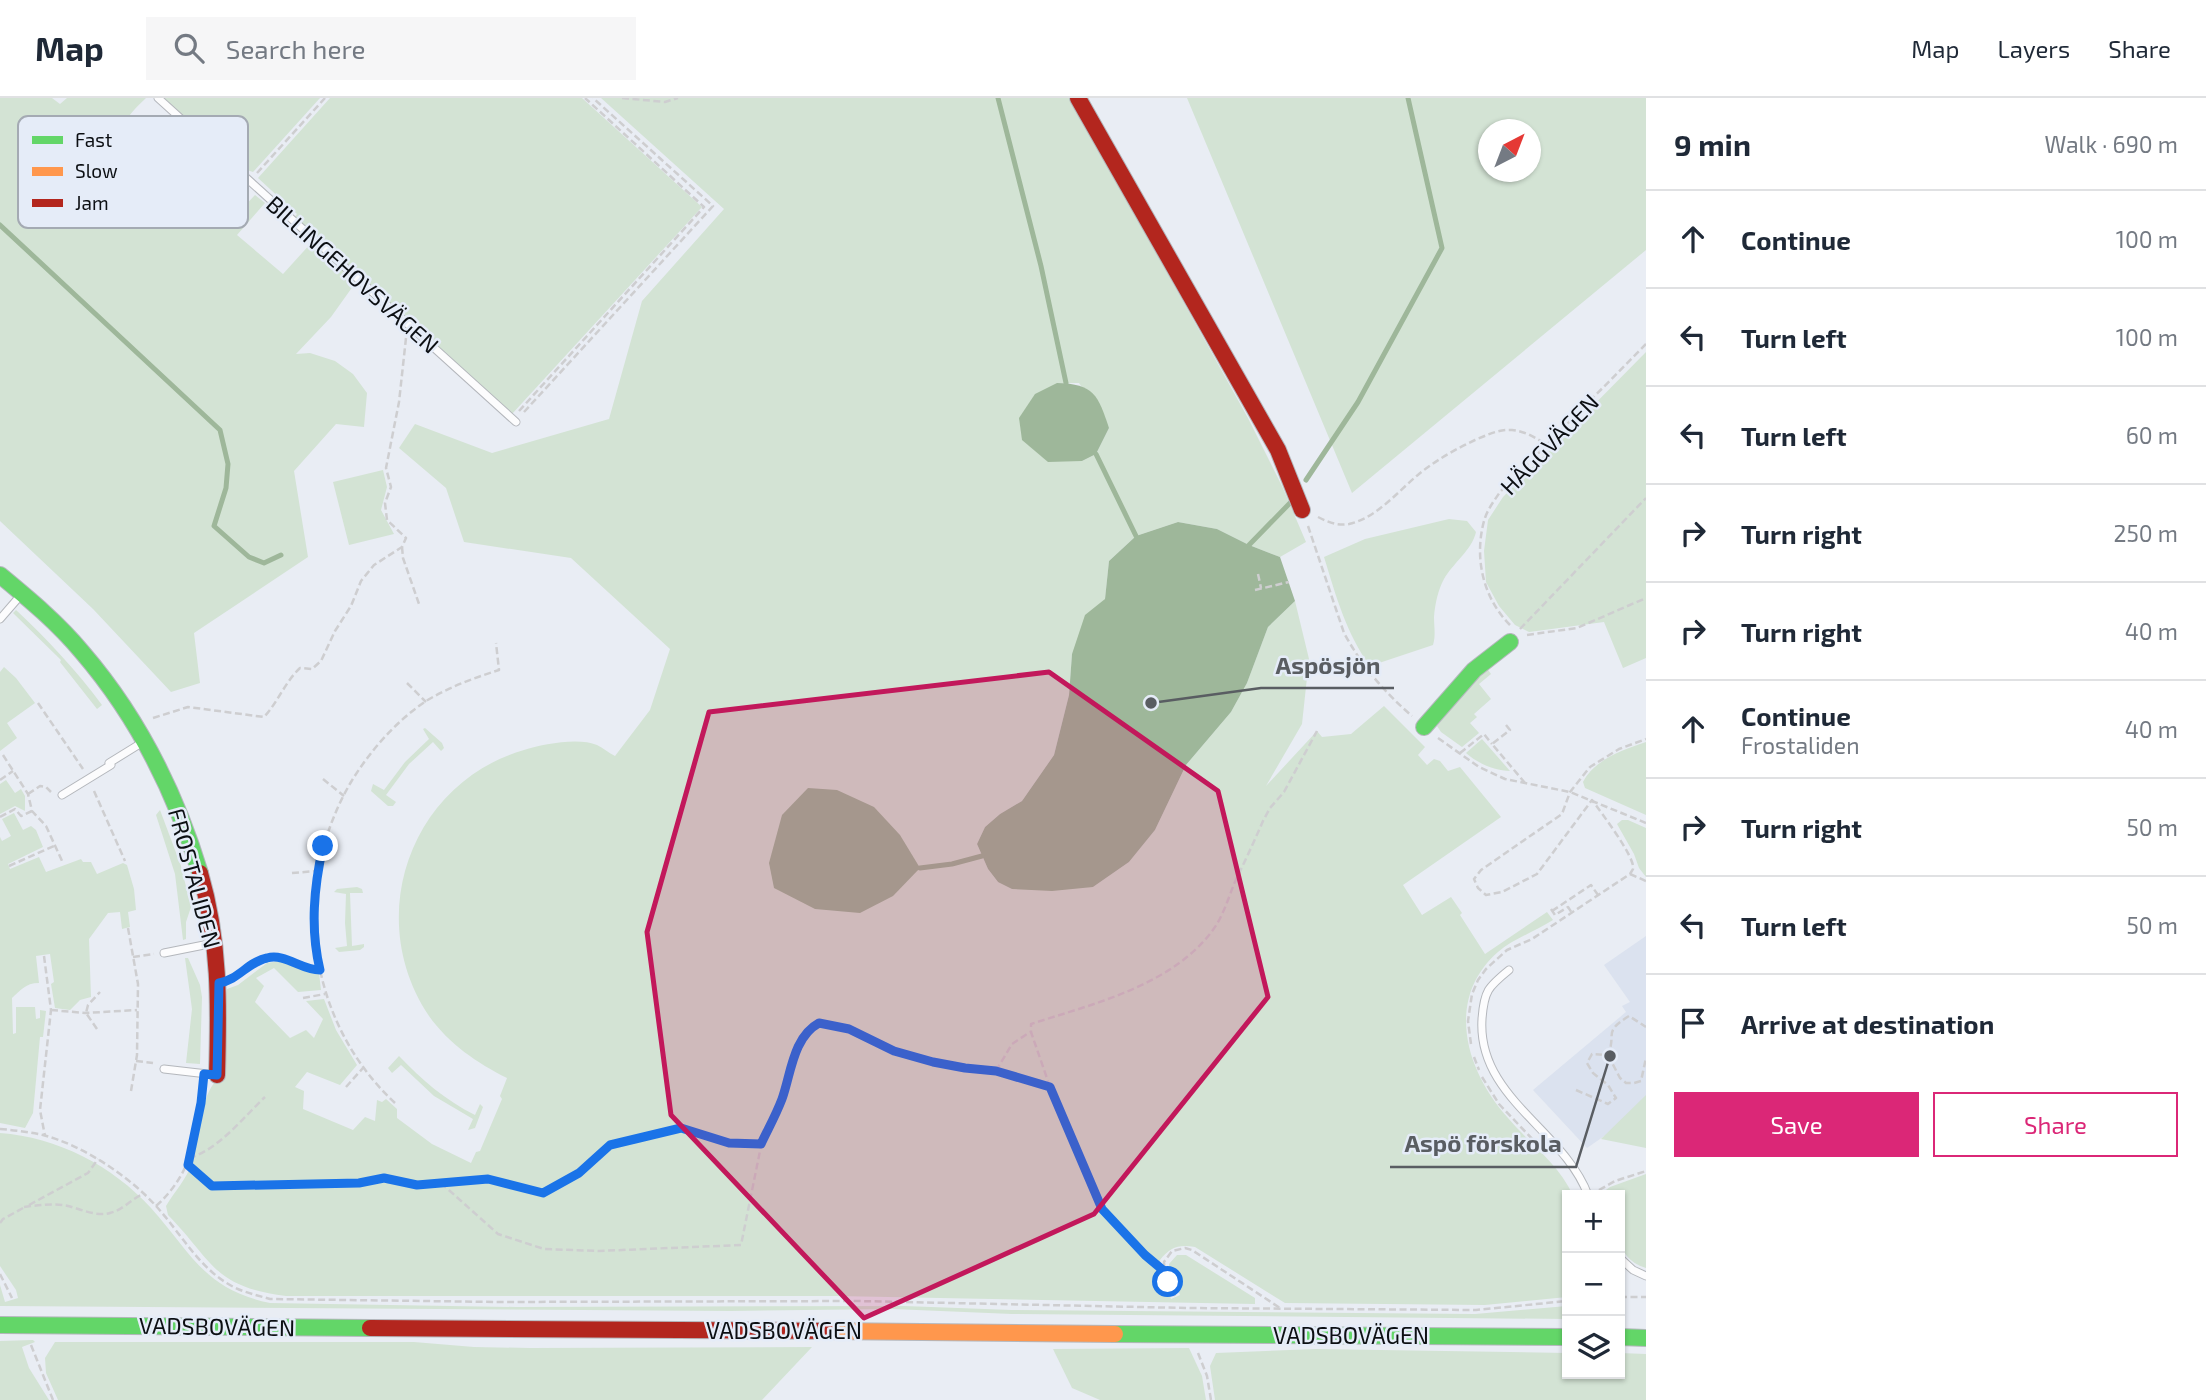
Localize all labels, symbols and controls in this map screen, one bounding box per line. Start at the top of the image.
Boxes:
search box [146,17,636,80]
text: Map [35,28,104,68]
icon: search [170,29,208,67]
text: Search here [226,33,365,64]
text: Map [1911,34,1959,63]
text: Layers [1997,34,2070,63]
text: Share [2108,34,2171,63]
legend [18,116,248,228]
north arrow [1478,119,1541,182]
text: 9 min [1674,126,1751,162]
text: Fast [75,128,112,151]
text: Walk · 690 m [2044,130,2178,158]
text: Slow [75,159,118,182]
street label: BILLINGEHOVSVÄGEN [261,189,445,359]
text: Jam [75,191,109,214]
icon: ahead [1674,220,1712,258]
text: Continue [1741,224,1851,255]
text: 100 m [2116,225,2178,253]
icon: left [1674,318,1712,356]
text: Turn left [1741,322,1847,353]
text: 100 m [2116,323,2178,351]
street label: HÄGGVÄGEN [1494,388,1604,500]
icon: left [1674,416,1712,454]
text: Turn left [1741,420,1847,451]
text: 60 m [2126,421,2178,449]
icon: right [1674,514,1712,552]
text: Turn right [1741,518,1862,549]
text: 250 m [2114,519,2178,547]
icon: right [1674,612,1712,650]
text: Turn right [1741,616,1862,647]
text: 40 m [2125,617,2178,645]
callout: Aspösjön [1261,643,1394,688]
text: Aspösjön [1276,650,1380,679]
text: Continue [1741,700,1851,731]
icon: ahead [1674,710,1712,748]
text: 40 m [2125,715,2178,743]
text: Frostaliden [1741,731,1860,759]
street label: FROSTALIDEN [163,805,227,951]
icon: right [1674,808,1712,846]
text: Turn right [1741,812,1862,843]
text: 50 m [2127,813,2178,841]
route end [307,830,338,861]
icon: left [1674,906,1712,944]
text: Turn left [1741,910,1847,941]
text: 50 m [2127,911,2178,939]
icon: arrive [1674,1004,1712,1042]
text: Arrive at destination [1741,1008,1994,1039]
button: Save [1674,1092,1919,1157]
button: Share [1933,1092,2178,1157]
callout: Aspö förskola [1390,1122,1576,1167]
text: Aspö förskola [1404,1128,1562,1157]
map controls [1562,1190,1625,1379]
button: + [1562,1190,1625,1253]
button: − [1562,1253,1625,1316]
route start [1152,1266,1183,1297]
street label: VADSBOVÄGEN [139,1311,295,1341]
street label: VADSBOVÄGEN [706,1316,862,1344]
button: layers [1562,1316,1625,1379]
street label: VADSBOVÄGEN [1273,1321,1429,1349]

